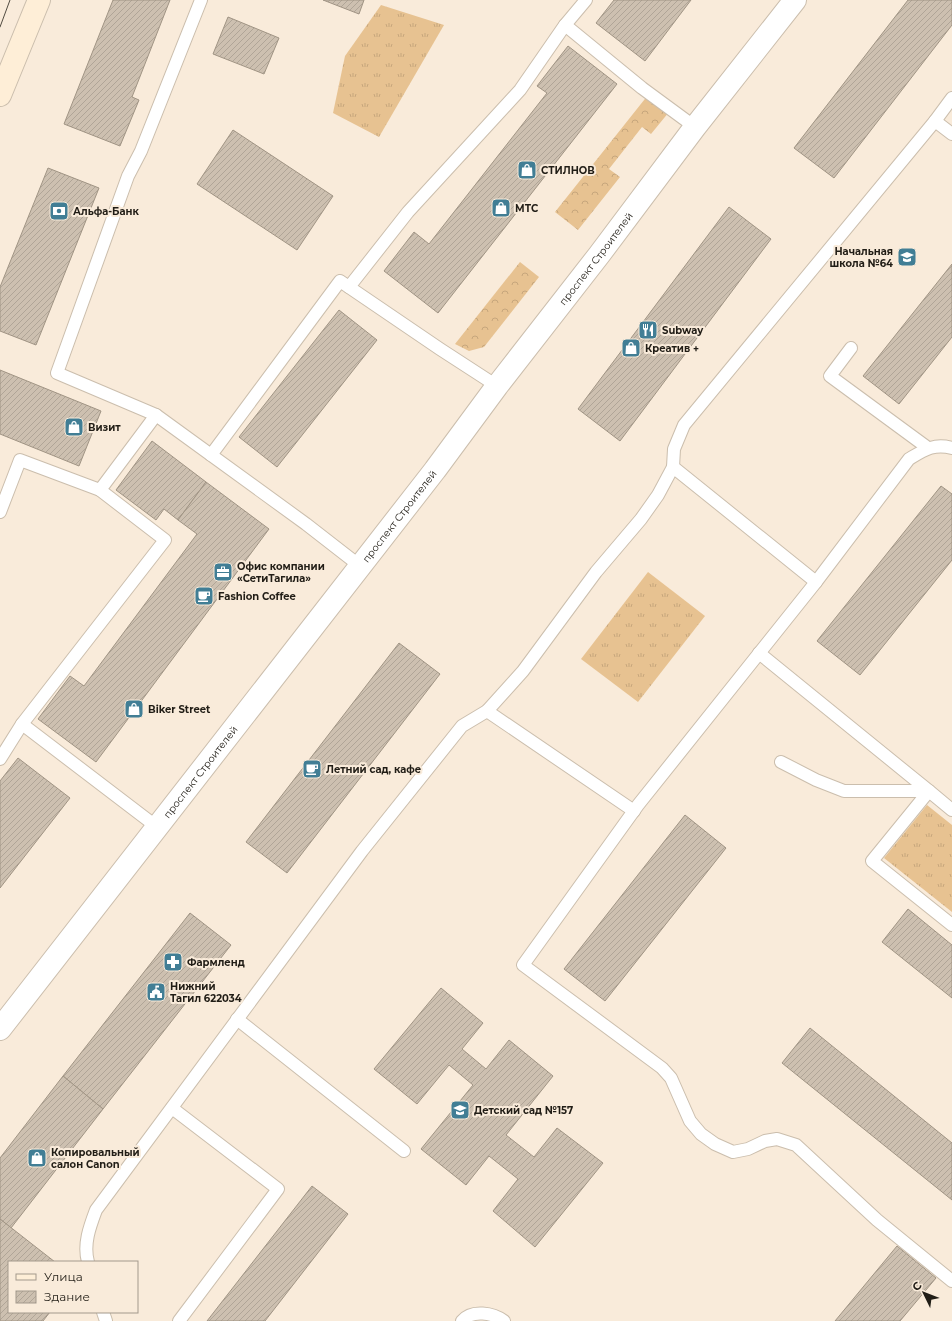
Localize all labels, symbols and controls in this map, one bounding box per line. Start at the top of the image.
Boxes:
shop icon: СТИЛНОВ [516,159,538,181]
place label: СТИЛНОВ [541,164,595,177]
shop icon: МТС [490,197,512,219]
bank icon: Альфа-Банк [48,200,70,222]
place label: МТС [515,202,539,215]
place label: Альфа-Банк [73,205,139,218]
street label: проспект Строителей [556,210,636,308]
place label: Начальная школа №64 [830,245,893,270]
school or university icon: Начальная школа №64 [896,246,918,268]
restaurant icon: Subway [637,319,659,341]
place label: Subway [662,324,704,337]
shop icon: Креатив + [620,337,642,359]
place label: Креатив + [645,342,699,355]
shop icon: Визит [63,416,85,438]
place label: Визит [88,421,121,434]
street label: проспект Строителей [360,468,440,565]
place label: Офис компании «СетиТагила» [237,560,325,585]
office icon: Офис компании «СетиТагила» [212,561,234,583]
cafe icon: Fashion Coffee [193,585,215,607]
place label: Fashion Coffee [218,590,296,603]
shop icon: Biker Street [123,698,145,720]
place label: Biker Street [148,703,211,716]
street label: проспект Строителей [161,723,241,821]
cafe icon: Летний сад, кафе [301,758,323,780]
place label: Летний сад, кафе [326,763,421,776]
pharmacy icon: Фармленд [162,951,184,973]
place label: Фармленд [187,956,245,969]
place label: Нижний Тагил 622034 [170,980,242,1005]
public building icon: Нижний Тагил 622034 [145,981,167,1003]
school or university icon: Детский сад №157 [449,1099,471,1121]
place label: Детский сад №157 [474,1104,573,1117]
place label: Копировальный салон Canon [51,1146,140,1171]
shop icon: Копировальный салон Canon [26,1147,48,1169]
legend [8,1261,138,1313]
text: Улица [44,1269,83,1284]
north arrow [904,1273,944,1313]
text: С [909,1278,925,1294]
text: Здание [44,1289,90,1304]

